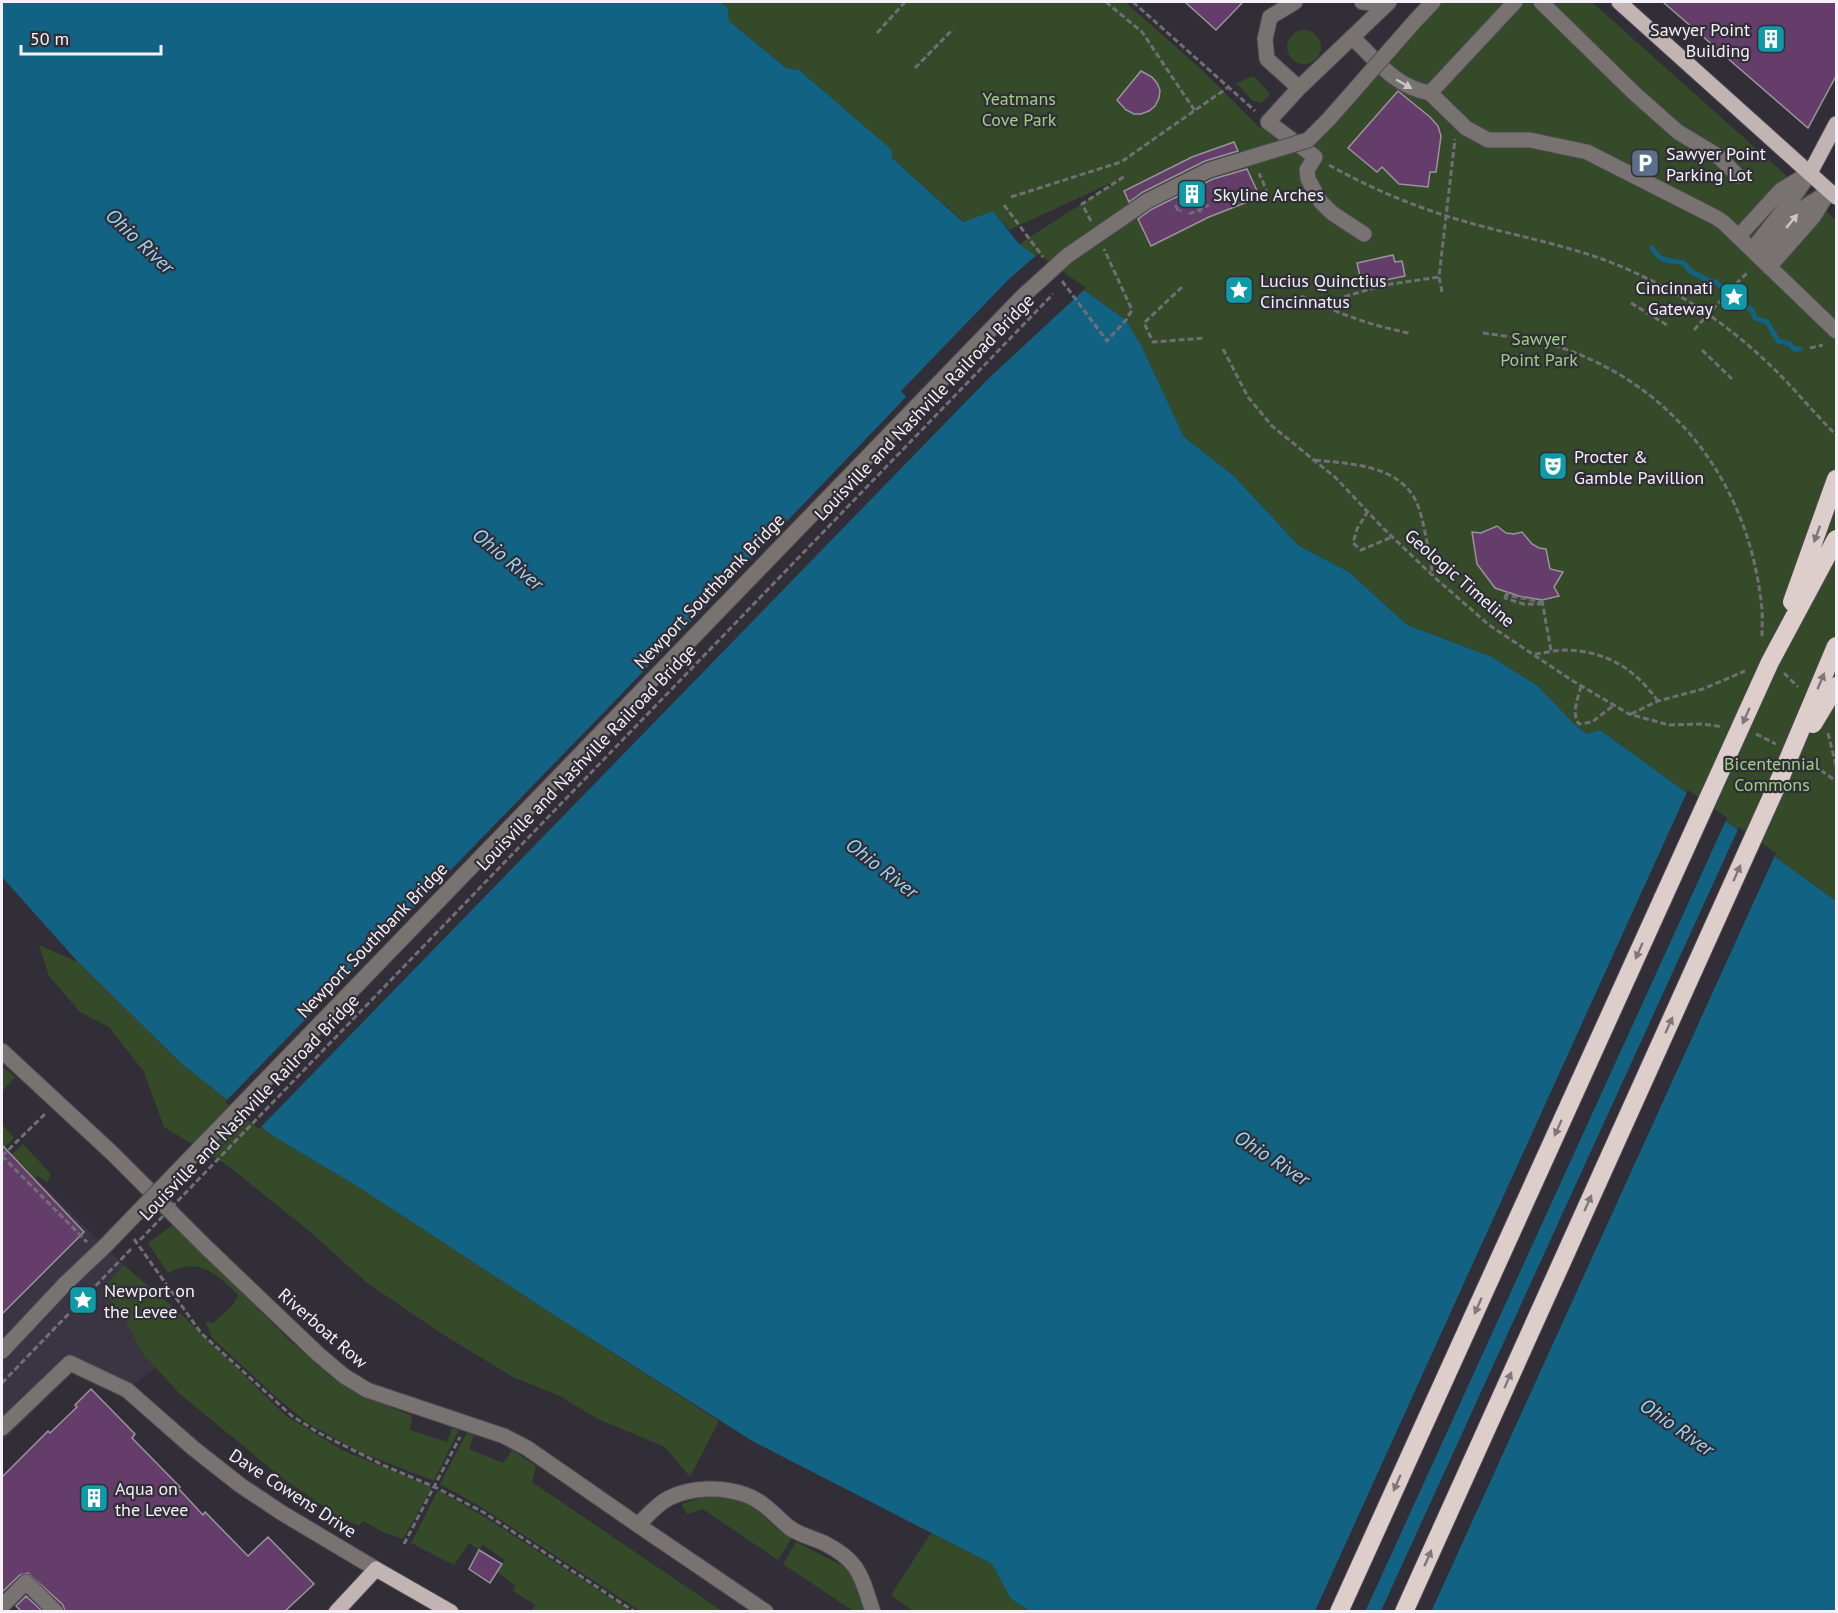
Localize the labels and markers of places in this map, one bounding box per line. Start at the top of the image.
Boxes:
place label: Sawyer Point Building [1650,18,1750,62]
building icon: Sawyer Point Building [1755,23,1787,55]
place label: Sawyer Point Parking Lot [1666,142,1766,186]
parking icon: Sawyer Point Parking Lot [1629,147,1661,179]
building icon: Skyline Arches [1176,178,1208,210]
place label: Skyline Arches [1213,183,1324,206]
place label: Lucius Quinctius Cincinnatus [1260,269,1387,313]
place icon: Lucius Quinctius Cincinnatus [1223,274,1255,306]
place label: Cincinnati Gateway [1636,276,1714,320]
place icon: Cincinnati Gateway [1718,281,1750,313]
place label: Procter & Gamble Pavillion [1574,445,1704,489]
theatre icon: Procter & Gamble Pavillion [1537,450,1569,482]
place label: Newport on the Levee [104,1279,195,1323]
place icon: Newport on the Levee [67,1284,99,1316]
place label: Aqua on the Levee [115,1477,188,1521]
building icon: Aqua on the Levee [78,1482,110,1514]

